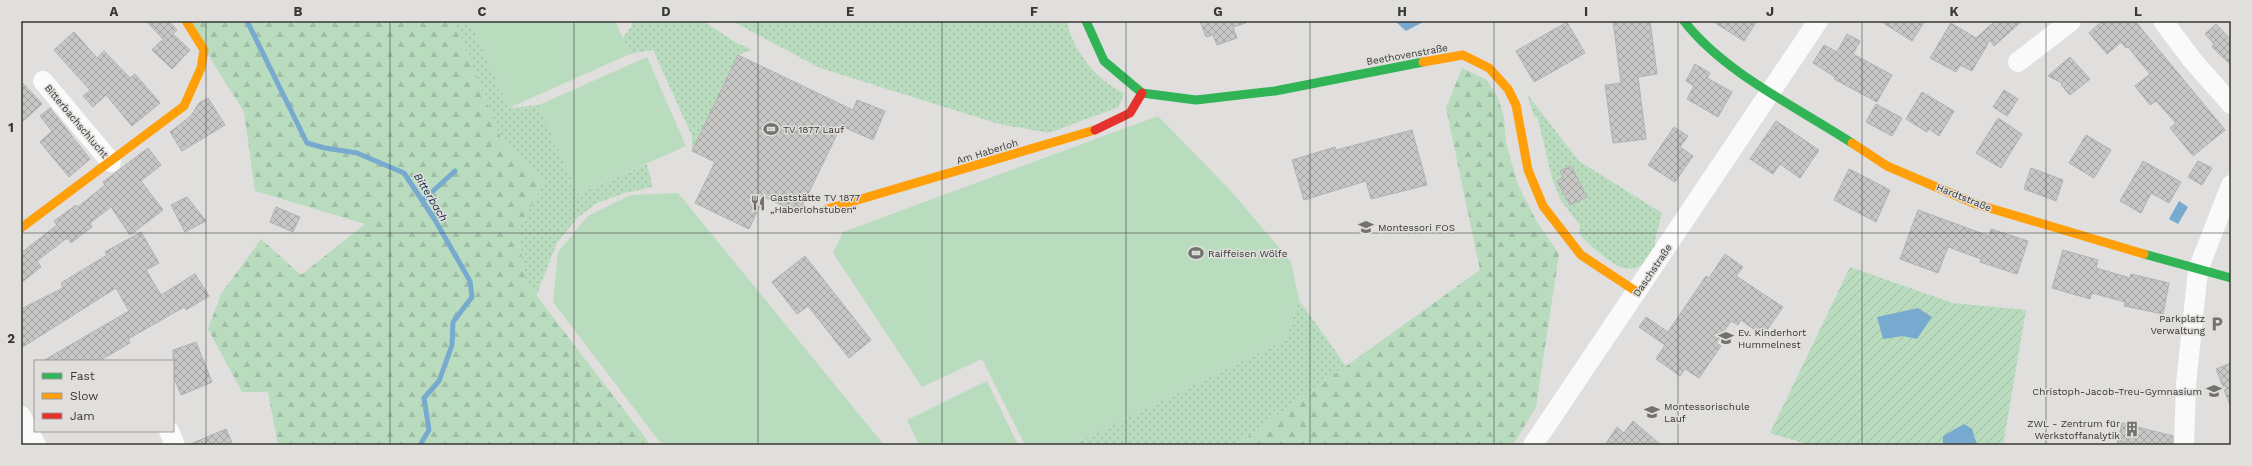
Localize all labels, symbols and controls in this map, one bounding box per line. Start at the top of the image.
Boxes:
text: A [110,4,119,19]
text: B [294,4,303,19]
text: C [478,4,487,19]
text: D [661,4,671,19]
text: E [846,4,854,19]
text: F [1030,4,1038,19]
text: G [1213,4,1223,19]
text: H [1397,4,1407,19]
text: I [1584,4,1588,19]
text: J [1766,4,1774,19]
text: K [1949,4,1959,19]
text: L [2134,4,2142,19]
street label: Beethovenstraße [1366,42,1449,67]
street label: Bitterbachschlucht [43,82,111,161]
text: 1 [8,120,14,135]
sports icon: TV 1877 Lauf [762,120,780,138]
place label: TV 1877 Lauf [783,124,844,135]
street label: Am Haberloh [955,137,1019,166]
water label: Bitterbach [411,170,450,224]
street label: Hardtstraße [1935,181,1993,214]
place label: Gaststätte TV 1877 „Haberlohstuben“ [770,192,861,215]
restaurant icon: Gaststätte TV 1877 „Haberlohstuben“ [749,194,767,212]
school or university icon: Montessori FOS [1357,218,1375,236]
place label: Montessori FOS [1378,222,1455,233]
street label: Daschstraße [1631,242,1674,299]
sports icon: Raiffeisen Wölfe [1187,244,1205,262]
place label: Raiffeisen Wölfe [1208,248,1288,259]
place label: Parkplatz Verwaltung [2150,313,2206,336]
parking icon: Parkplatz Verwaltung [2208,315,2226,333]
place label: Ev. Kinderhort Hummelnest [1738,327,1807,350]
school or university icon: Ev. Kinderhort Hummelnest [1717,329,1735,347]
text: 2 [7,331,15,346]
legend [34,360,174,432]
text: Fast [70,369,95,383]
school or university icon: Christoph-Jacob-Treu-Gymnasium [2205,382,2223,400]
place label: Christoph-Jacob-Treu-Gymnasium [2032,386,2202,397]
text: Slow [70,389,98,403]
place label: Montessorischule Lauf [1664,401,1750,424]
school or university icon: Montessorischule Lauf [1643,403,1661,421]
text: Jam [70,409,95,423]
place label: ZWL - Zentrum für Werkstoffanalytik [2027,418,2120,441]
building icon: ZWL - Zentrum für Werkstoffanalytik [2123,420,2141,438]

